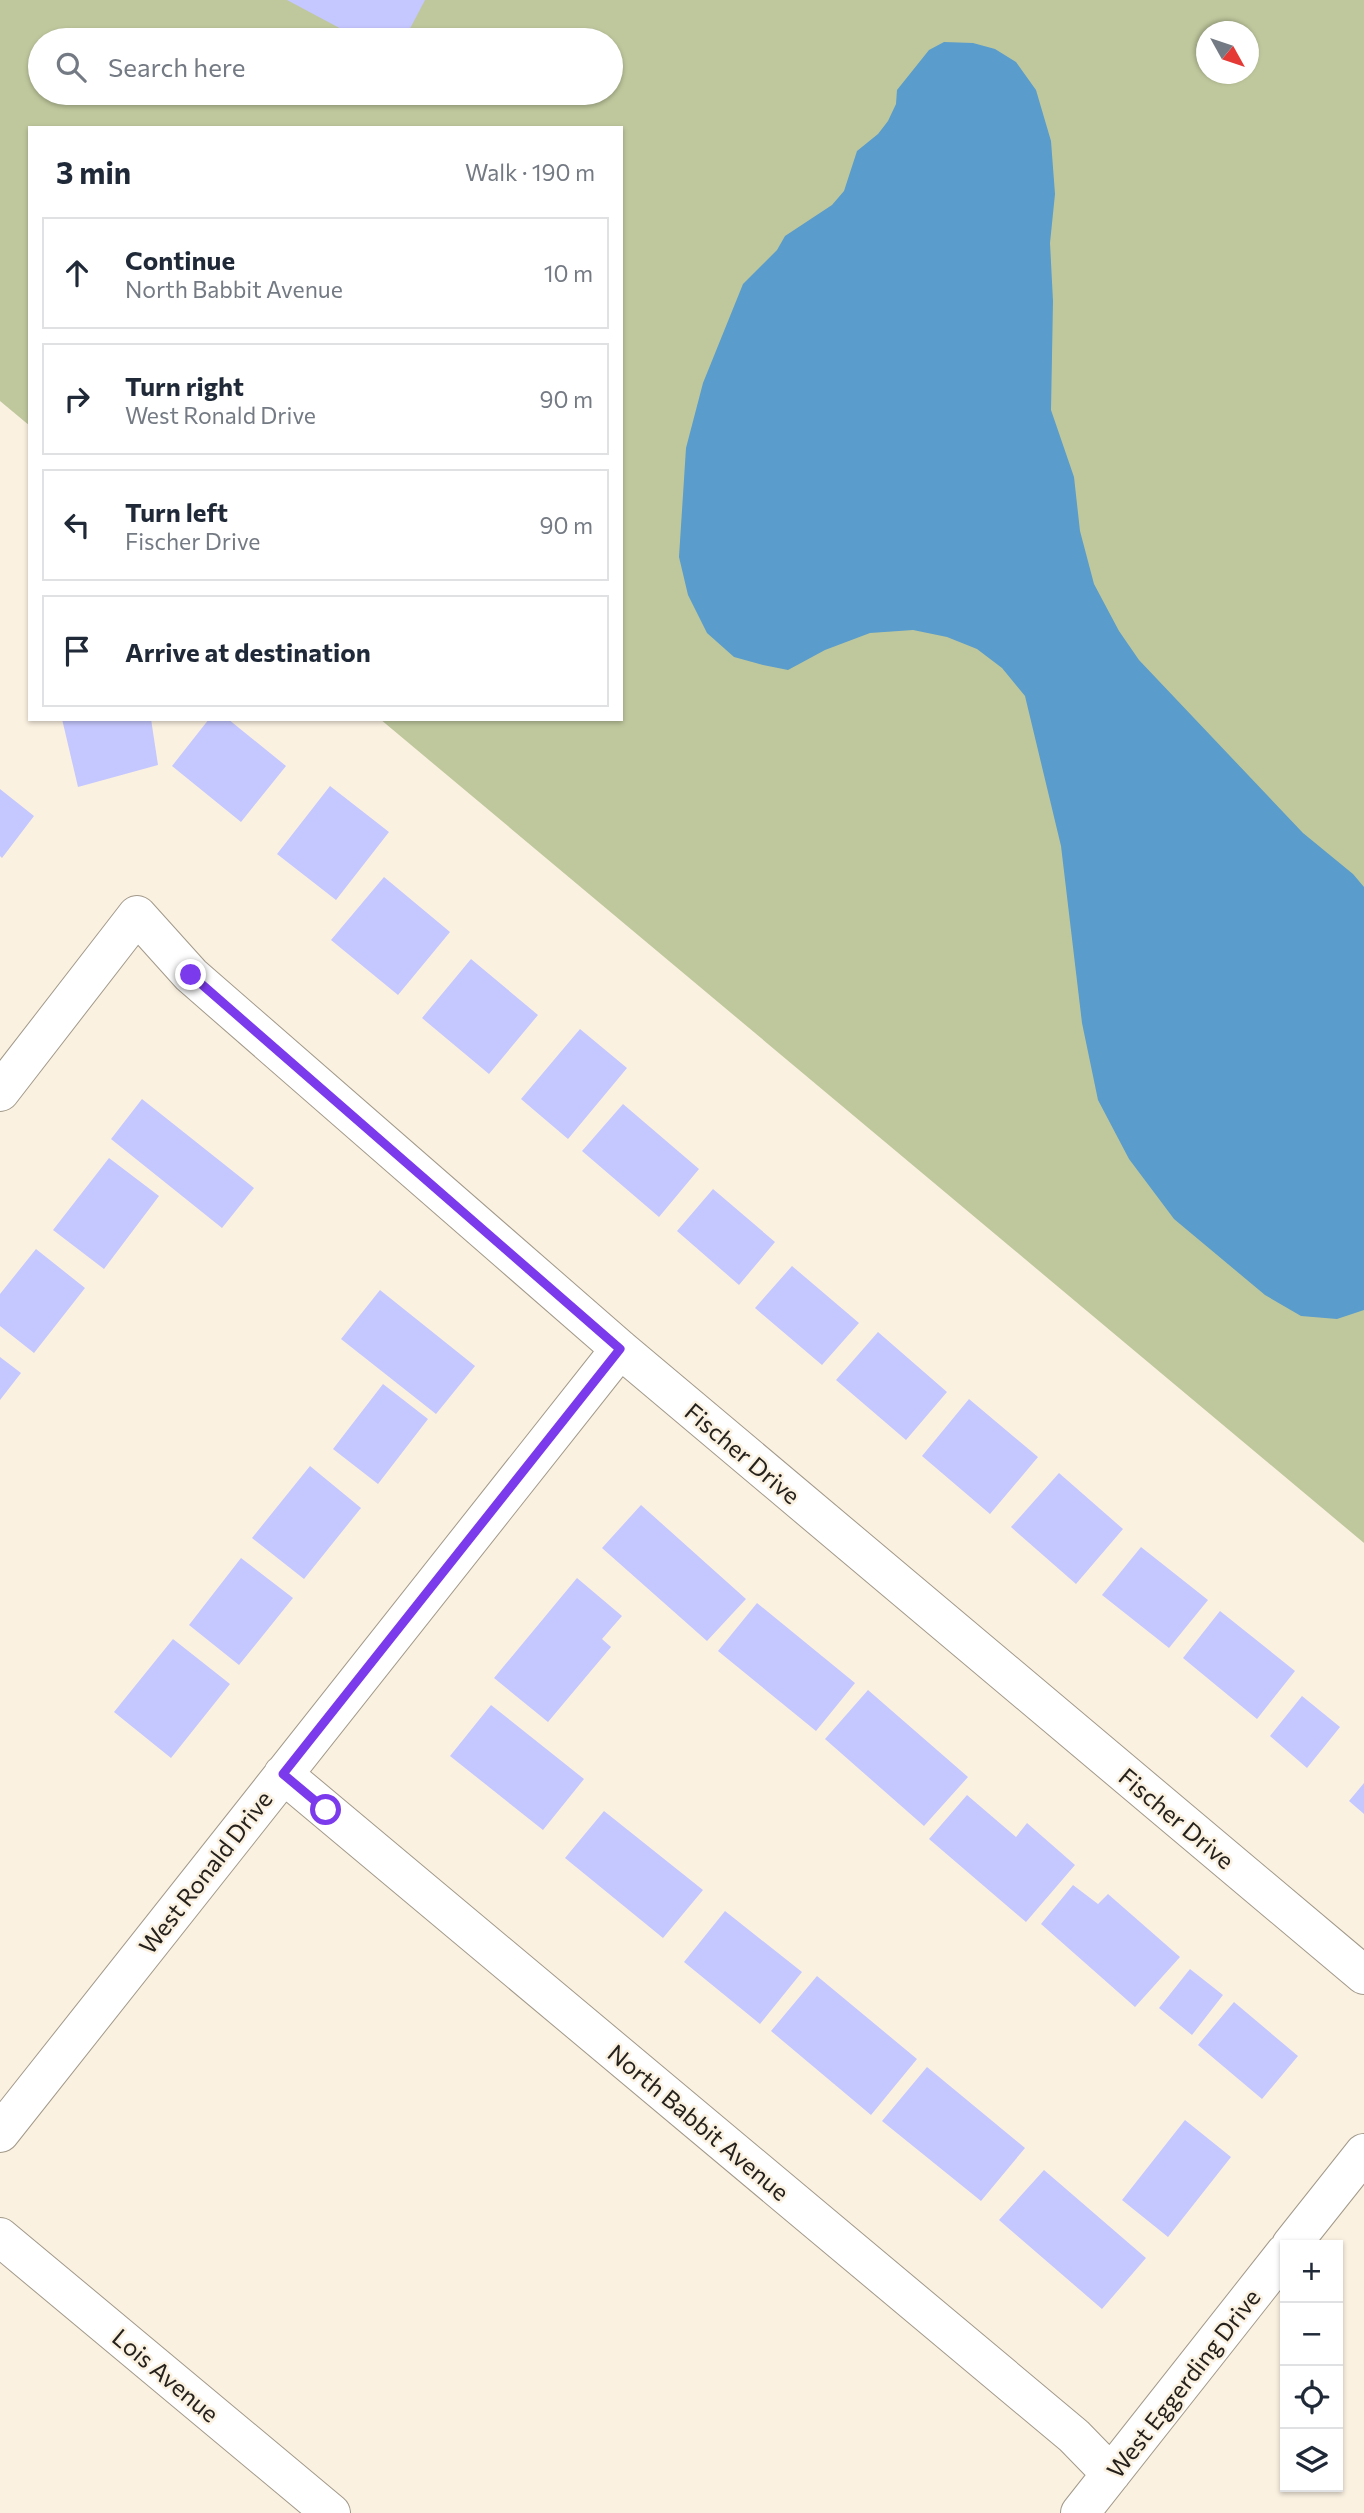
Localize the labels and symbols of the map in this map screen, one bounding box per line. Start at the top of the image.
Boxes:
north arrow [1196,21,1259,84]
route end [175,959,206,990]
street label: Fischer Drive [680,1396,806,1510]
street label: Fischer Drive [1114,1761,1240,1875]
street label: West Ronald Drive [132,1785,278,1959]
route start [310,1794,341,1825]
street label: North Babbit Avenue [603,2038,795,2206]
street label: West Eggerding Drive [1100,2283,1266,2483]
street label: Lois Avenue [107,2322,225,2428]

